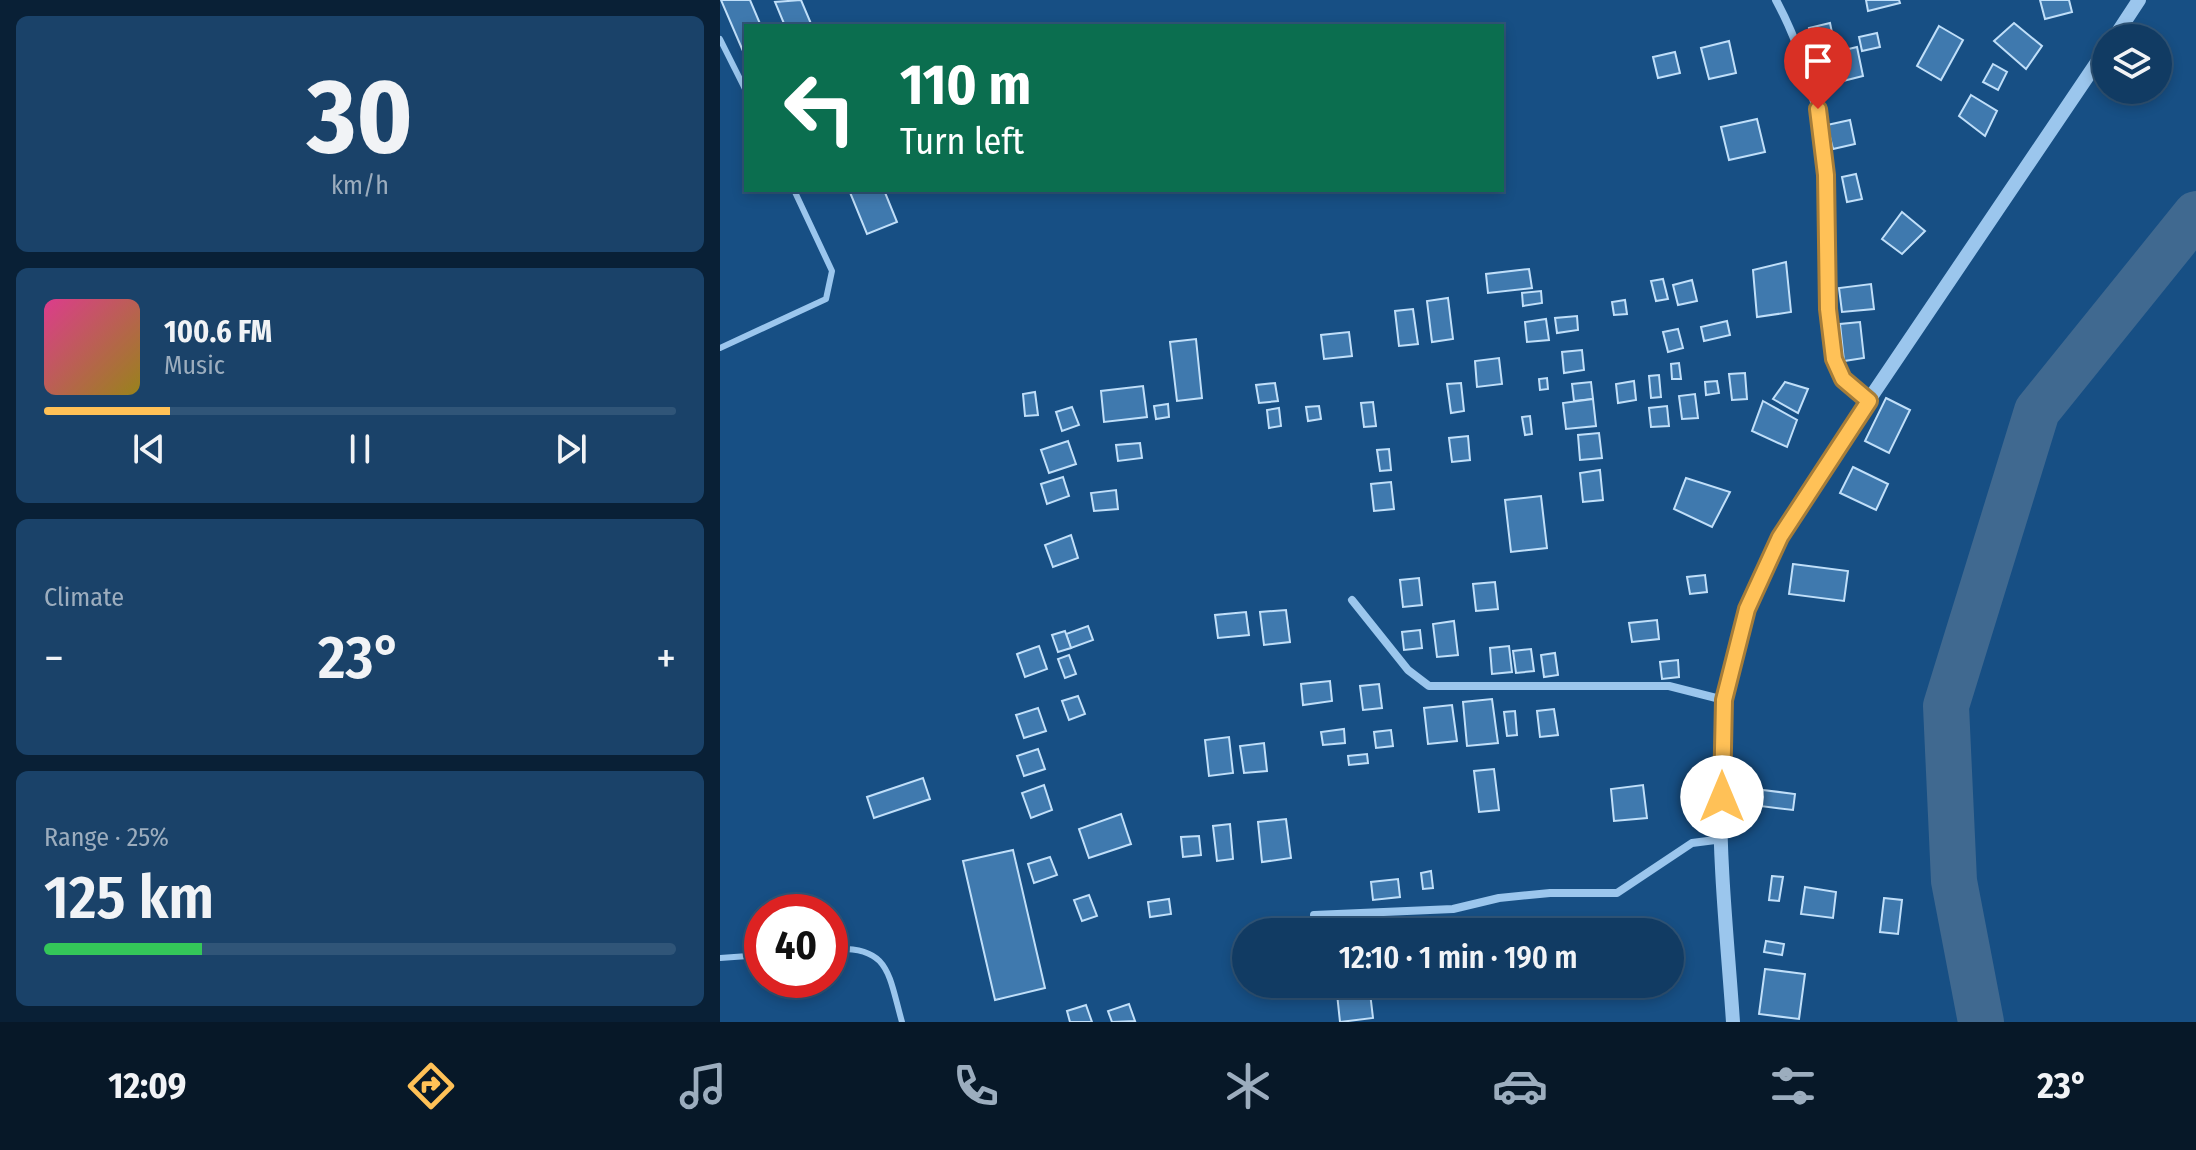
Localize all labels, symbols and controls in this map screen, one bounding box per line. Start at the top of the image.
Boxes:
map controls [2092,24,2172,104]
button: layers [2092,24,2172,104]
pin [1784,27,1852,109]
icon: arrive [1796,39,1840,83]
text: 110 m [900,52,1031,119]
text: 30 [307,55,413,180]
icon: left [768,56,872,160]
text: Turn left [900,120,1024,164]
text: km/h [331,170,389,201]
text: 100.6 FM [164,314,272,350]
text: Music [164,350,225,381]
icon: previous [127,427,171,471]
icon: pause [338,427,382,471]
icon: next [549,427,593,471]
text: Climate [44,582,124,613]
text: 23° [318,622,402,694]
text: − [44,632,64,685]
text: + [656,632,676,685]
position arrow [1680,755,1764,839]
text: Range · 25% [44,822,169,853]
text: 125 km [44,862,214,934]
speed limit sign: 40 [744,894,848,998]
text: 12:10 · 1 min · 190 m [1339,940,1577,976]
icon: directions [403,1058,459,1114]
icon: music [675,1058,731,1114]
icon: phone [948,1058,1004,1114]
icon: climate [1220,1058,1276,1114]
icon: car [1492,1058,1548,1114]
icon: filters [1765,1058,1821,1114]
text: 12:09 [108,1064,186,1108]
text: 23° [2037,1064,2088,1108]

